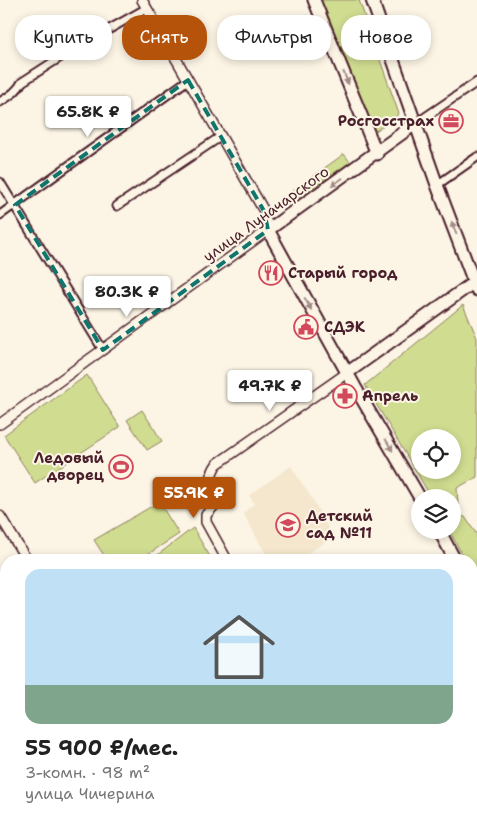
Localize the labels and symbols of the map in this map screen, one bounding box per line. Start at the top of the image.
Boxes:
one-way arrow [342,70,350,85]
pin: 65.8K ₽ [42,96,134,138]
office icon: Росгосстрах [438,108,464,134]
place label: Росгосстрах [338,111,434,131]
street label: улица Луначарского [199,161,333,267]
one-way arrow [330,177,344,187]
one-way arrow [449,221,457,235]
restaurant icon: Старый город [258,260,284,286]
place label: Старый город [288,263,398,283]
pin: 80.3K ₽ [81,276,173,318]
one-way arrow [304,297,313,310]
public building icon: СДЭК [293,314,319,340]
place label: СДЭК [324,317,366,337]
pin: 49.7K ₽ [224,370,316,412]
pharmacy icon: Апрель [332,383,358,409]
place label: Апрель [362,386,418,406]
one-way arrow [384,438,393,451]
place label: Ледовый дворец [34,448,105,485]
sports icon: Ледовый дворец [108,454,134,480]
pin: 55.9K ₽ [148,476,240,519]
place label: Детский сад №11 [306,506,373,543]
school or university icon: Детский сад №11 [275,512,301,538]

